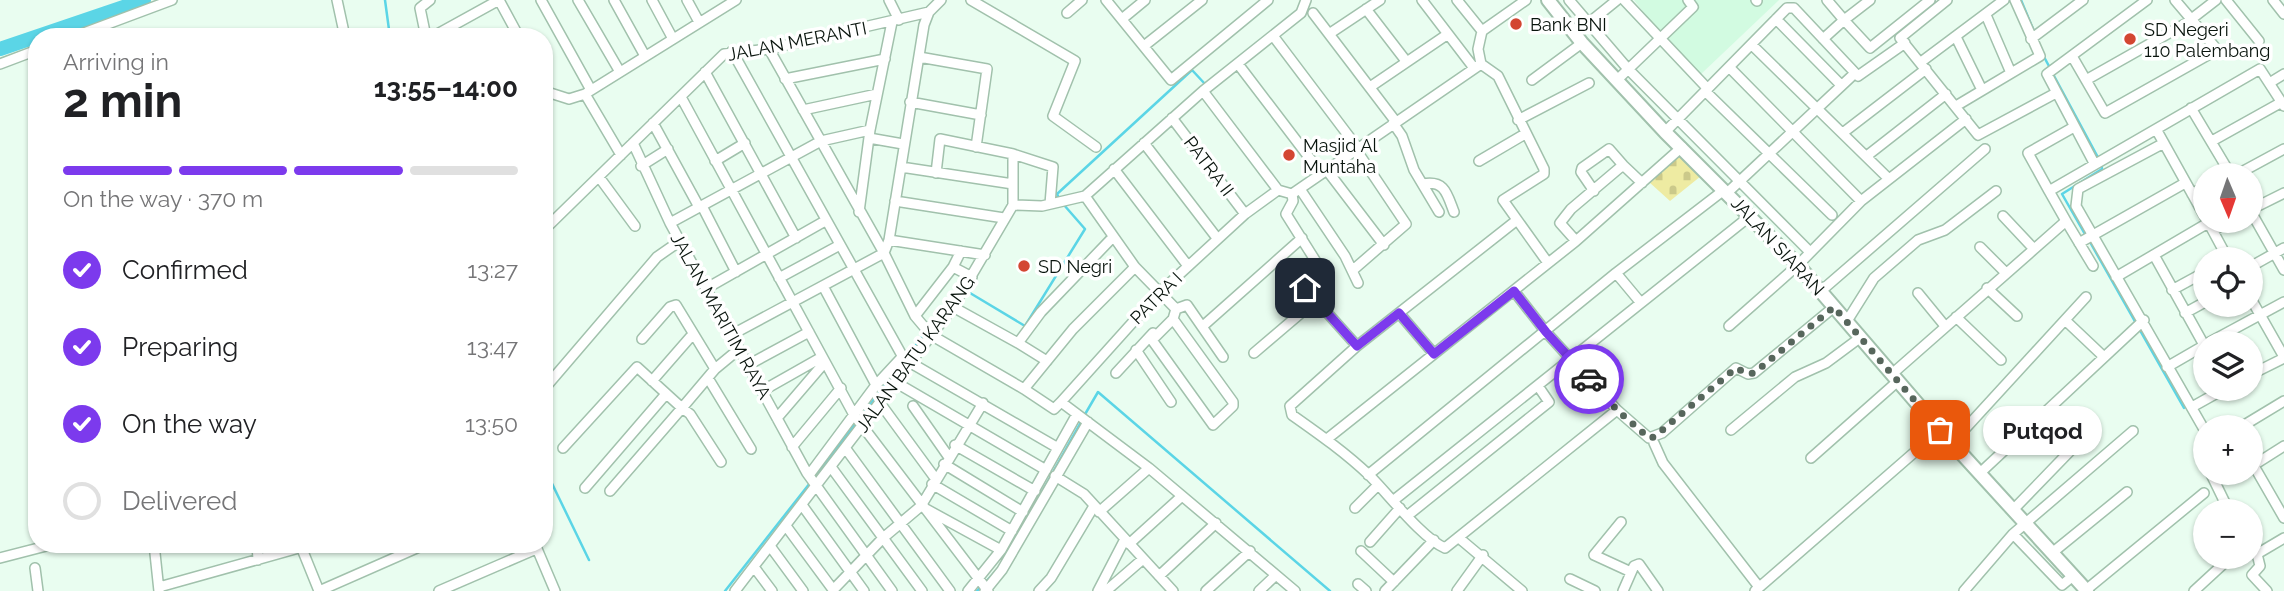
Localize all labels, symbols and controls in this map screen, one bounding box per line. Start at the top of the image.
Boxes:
place label: Bank BNI [1530,14,1607,35]
marker: Bank BNI [1508,16,1524,32]
street label: JALAN MERANTI [725,17,869,65]
place label: SD Negeri 110 Palembang [2144,19,2270,61]
marker: SD Negeri 110 Palembang [2122,31,2138,47]
text: Arriving in [63,48,169,75]
text: 13:55–14:00 [374,73,518,103]
text: 2 min [63,74,182,128]
street label: PATRA II [1180,132,1238,200]
place label: Masjid Al Muntaha [1303,135,1378,177]
marker: Masjid Al Muntaha [1281,147,1297,163]
north arrow [2193,163,2263,233]
map controls [2193,163,2263,569]
text: On the way · 370 m [63,185,263,212]
street label: JALAN SIARAN [1727,192,1829,300]
street label: JALAN MARITIM RAYA [667,229,775,403]
button: locate [2193,247,2263,317]
icon: check [63,251,101,289]
text: Confirmed [122,255,248,285]
text: 13:27 [467,256,518,283]
place label: SD Negri [1038,256,1112,277]
marker: SD Negri [1016,258,1032,274]
pin [1275,258,1335,318]
street label: PATRA I [1126,268,1186,328]
icon: home [1286,269,1324,307]
street label: JALAN BATU KARANG [851,272,979,436]
icon: check [63,328,101,366]
button: layers [2193,331,2263,401]
text: Preparing [122,332,238,362]
text: 13:47 [467,333,518,360]
courier [1554,344,1624,414]
icon: car [1570,360,1608,398]
pin [1910,400,1970,460]
icon: check [63,405,101,443]
callout: Putqod [1982,406,2101,454]
text: On the way [122,409,257,439]
text: 13:50 [465,410,518,437]
icon: bag [1921,411,1959,449]
button: + [2193,415,2263,485]
text: Putqod [2002,417,2083,444]
text: Delivered [122,486,237,516]
button: − [2193,499,2263,569]

